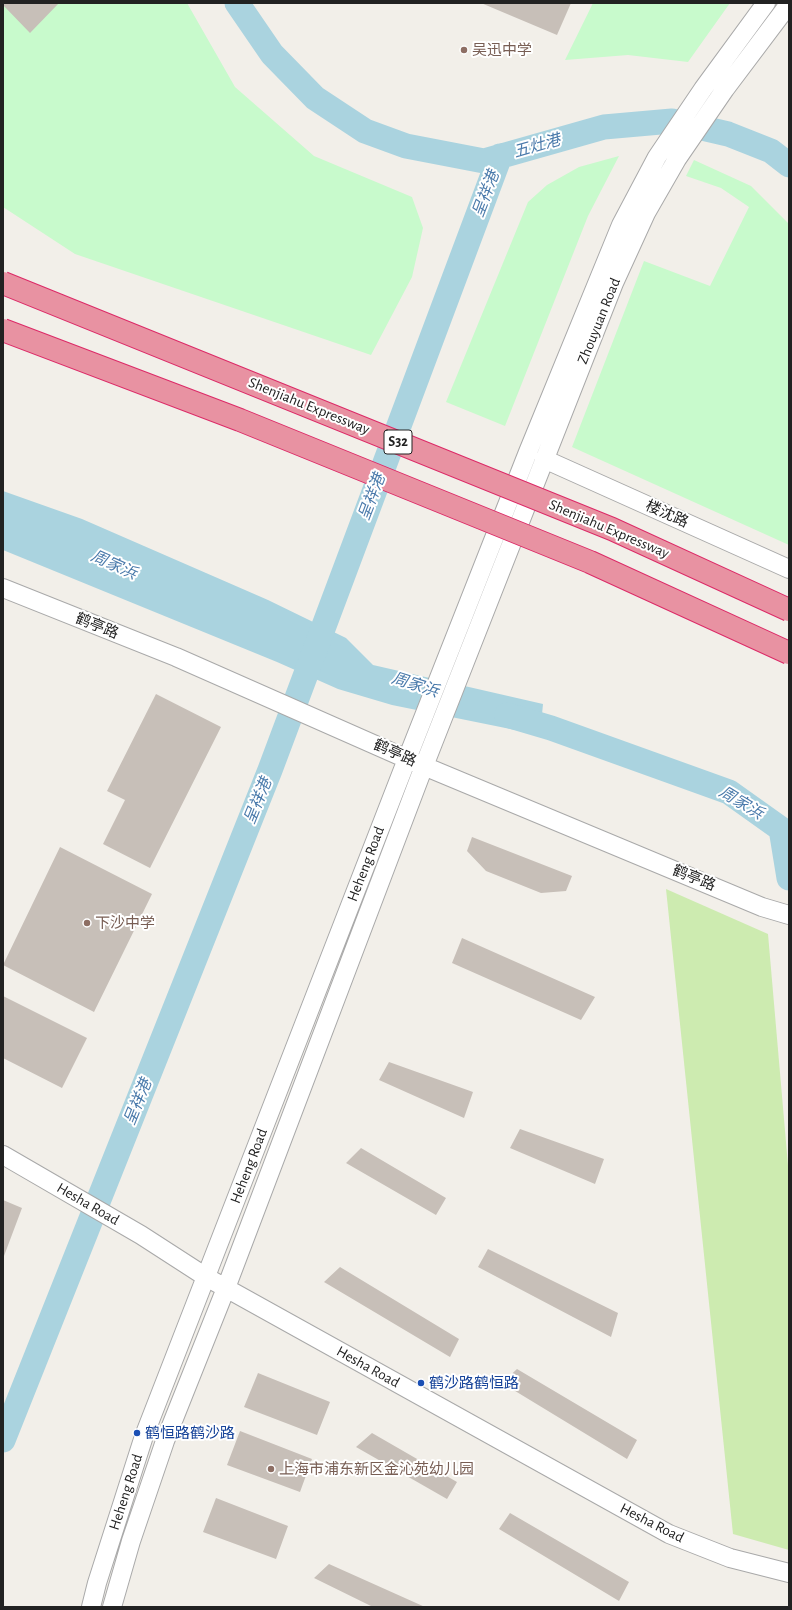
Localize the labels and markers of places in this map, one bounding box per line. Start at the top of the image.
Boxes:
place label: 吴迅中学 [472,41,532,59]
marker: 吴迅中学 [459,45,469,55]
place label: 下沙中学 [95,914,155,932]
marker: 下沙中学 [82,918,92,928]
place label: 鹤沙路鹤恒路 [429,1374,519,1392]
marker: 鹤沙路鹤恒路 [416,1378,426,1388]
place label: 鹤恒路鹤沙路 [145,1424,235,1442]
marker: 鹤恒路鹤沙路 [132,1428,142,1438]
place label: 上海市浦东新区金沁苑幼儿园 [279,1460,474,1478]
marker: 上海市浦东新区金沁苑幼儿园 [266,1464,276,1474]

